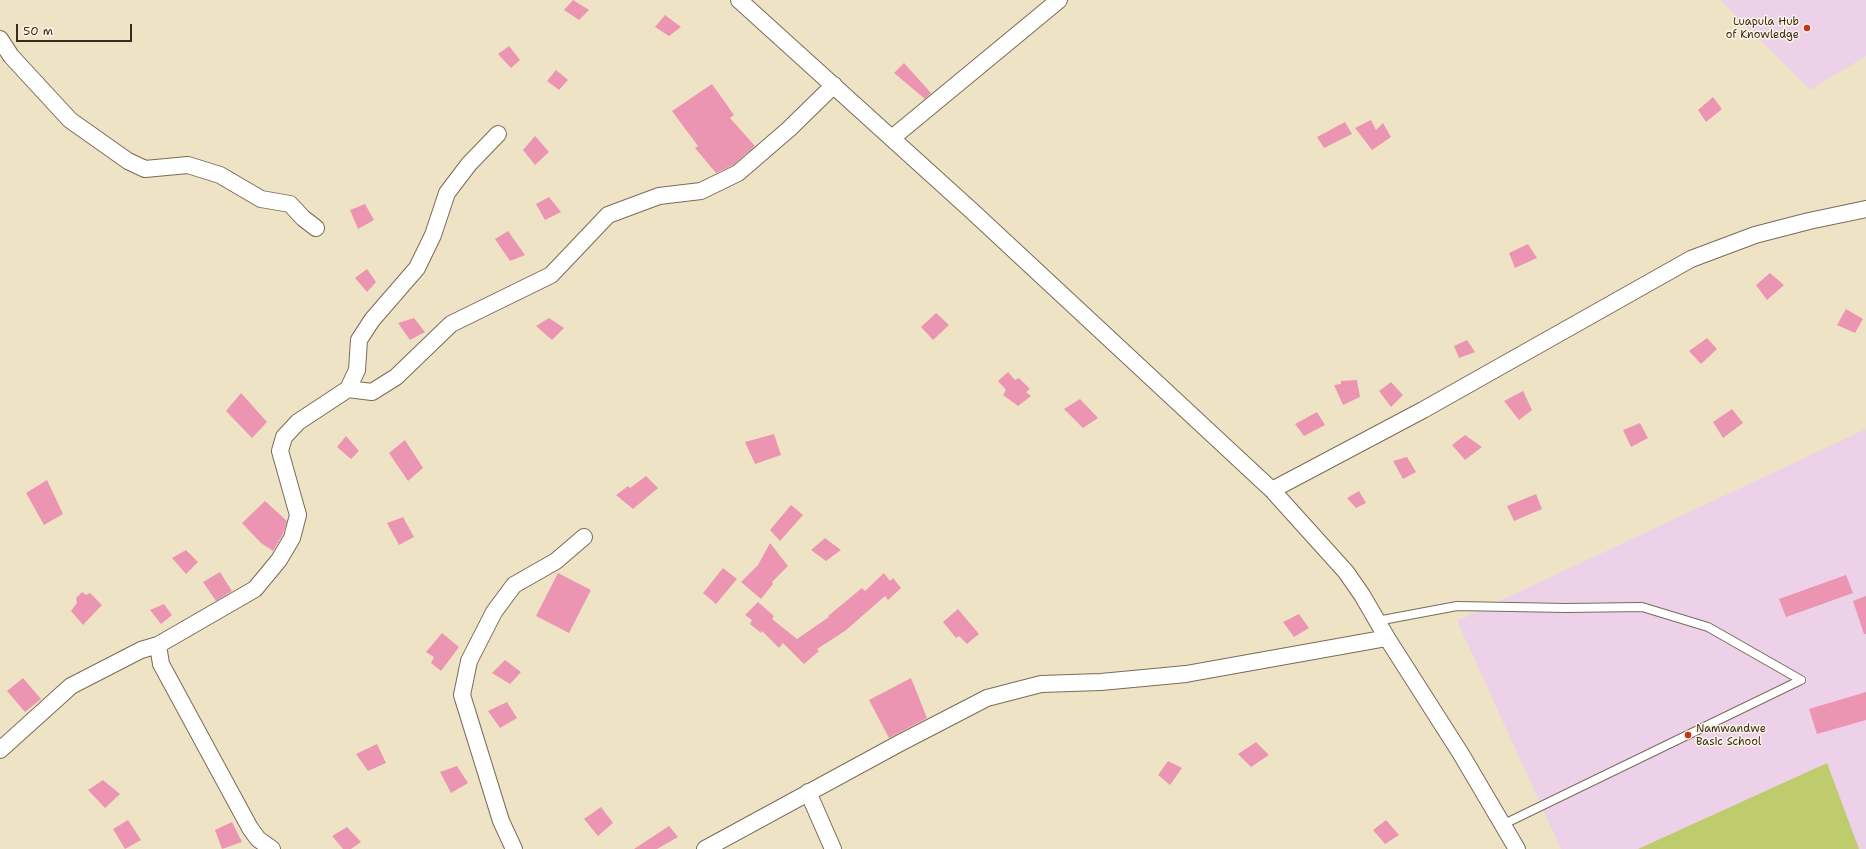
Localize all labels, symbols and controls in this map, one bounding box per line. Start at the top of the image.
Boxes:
place label: Luapula Hub of Knowledge [1726,15,1799,41]
scale bar [18,16,134,42]
text: 50 m [23,23,53,39]
marker: Luapula Hub of Knowledge [1802,23,1812,33]
place label: Namwandwe Basic School [1696,722,1766,748]
marker: Namwandwe Basic School [1683,730,1693,740]

